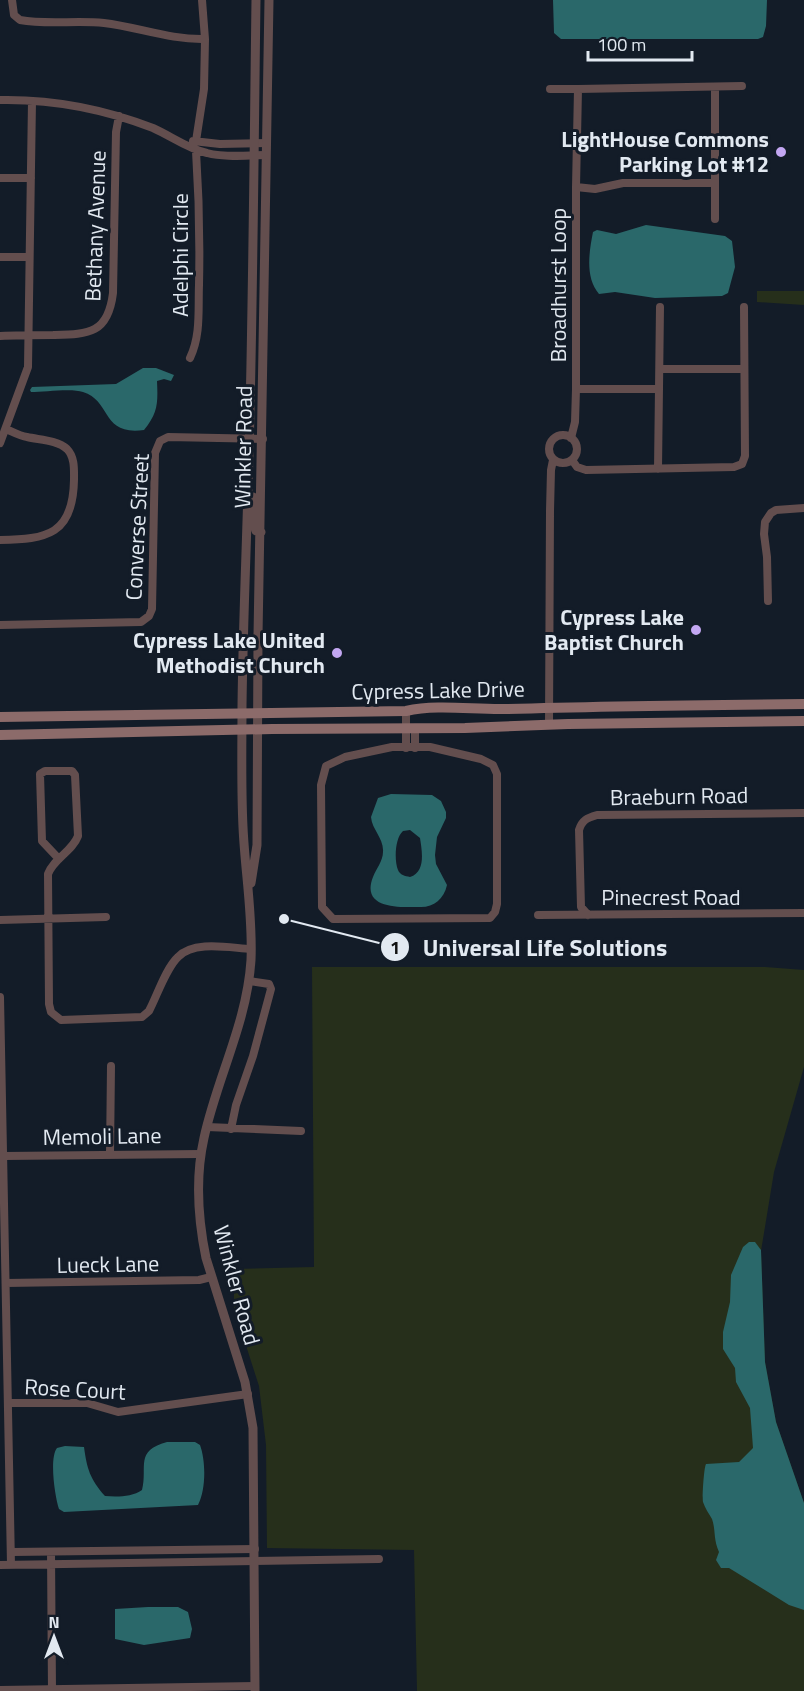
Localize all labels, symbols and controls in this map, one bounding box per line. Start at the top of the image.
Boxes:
scale bar [588,24,692,62]
text: 100 m [597,31,646,58]
place label: LightHouse Commons Parking Lot #12 [561,122,769,181]
marker: LightHouse Commons Parking Lot #12 [774,145,788,159]
street label: Bethany Avenue [75,150,115,302]
street label: Adelphi Circle [163,193,197,317]
street label: Broadhurst Loop [541,208,575,362]
street label: Winkler Road [225,385,261,509]
street label: Converse Street [116,452,158,601]
place label: Cypress Lake Baptist Church [544,600,684,659]
place label: Cypress Lake United Methodist Church [133,623,325,682]
marker: Cypress Lake Baptist Church [689,623,703,637]
marker: Cypress Lake United Methodist Church [330,646,344,660]
street label: Cypress Lake Drive [351,671,525,709]
street label: Braeburn Road [609,778,749,814]
street label: Pinecrest Road [601,880,741,914]
callout: Universal Life Solutions [380,926,679,968]
text: Universal Life Solutions [423,929,667,965]
text: 1 [390,934,400,961]
street label: Memoli Lane [42,1118,162,1154]
street label: Winkler Road [205,1221,269,1349]
street label: Lueck Lane [56,1246,160,1282]
street label: Rose Court [23,1369,127,1409]
north arrow [24,1607,84,1667]
text: N [48,1610,60,1634]

